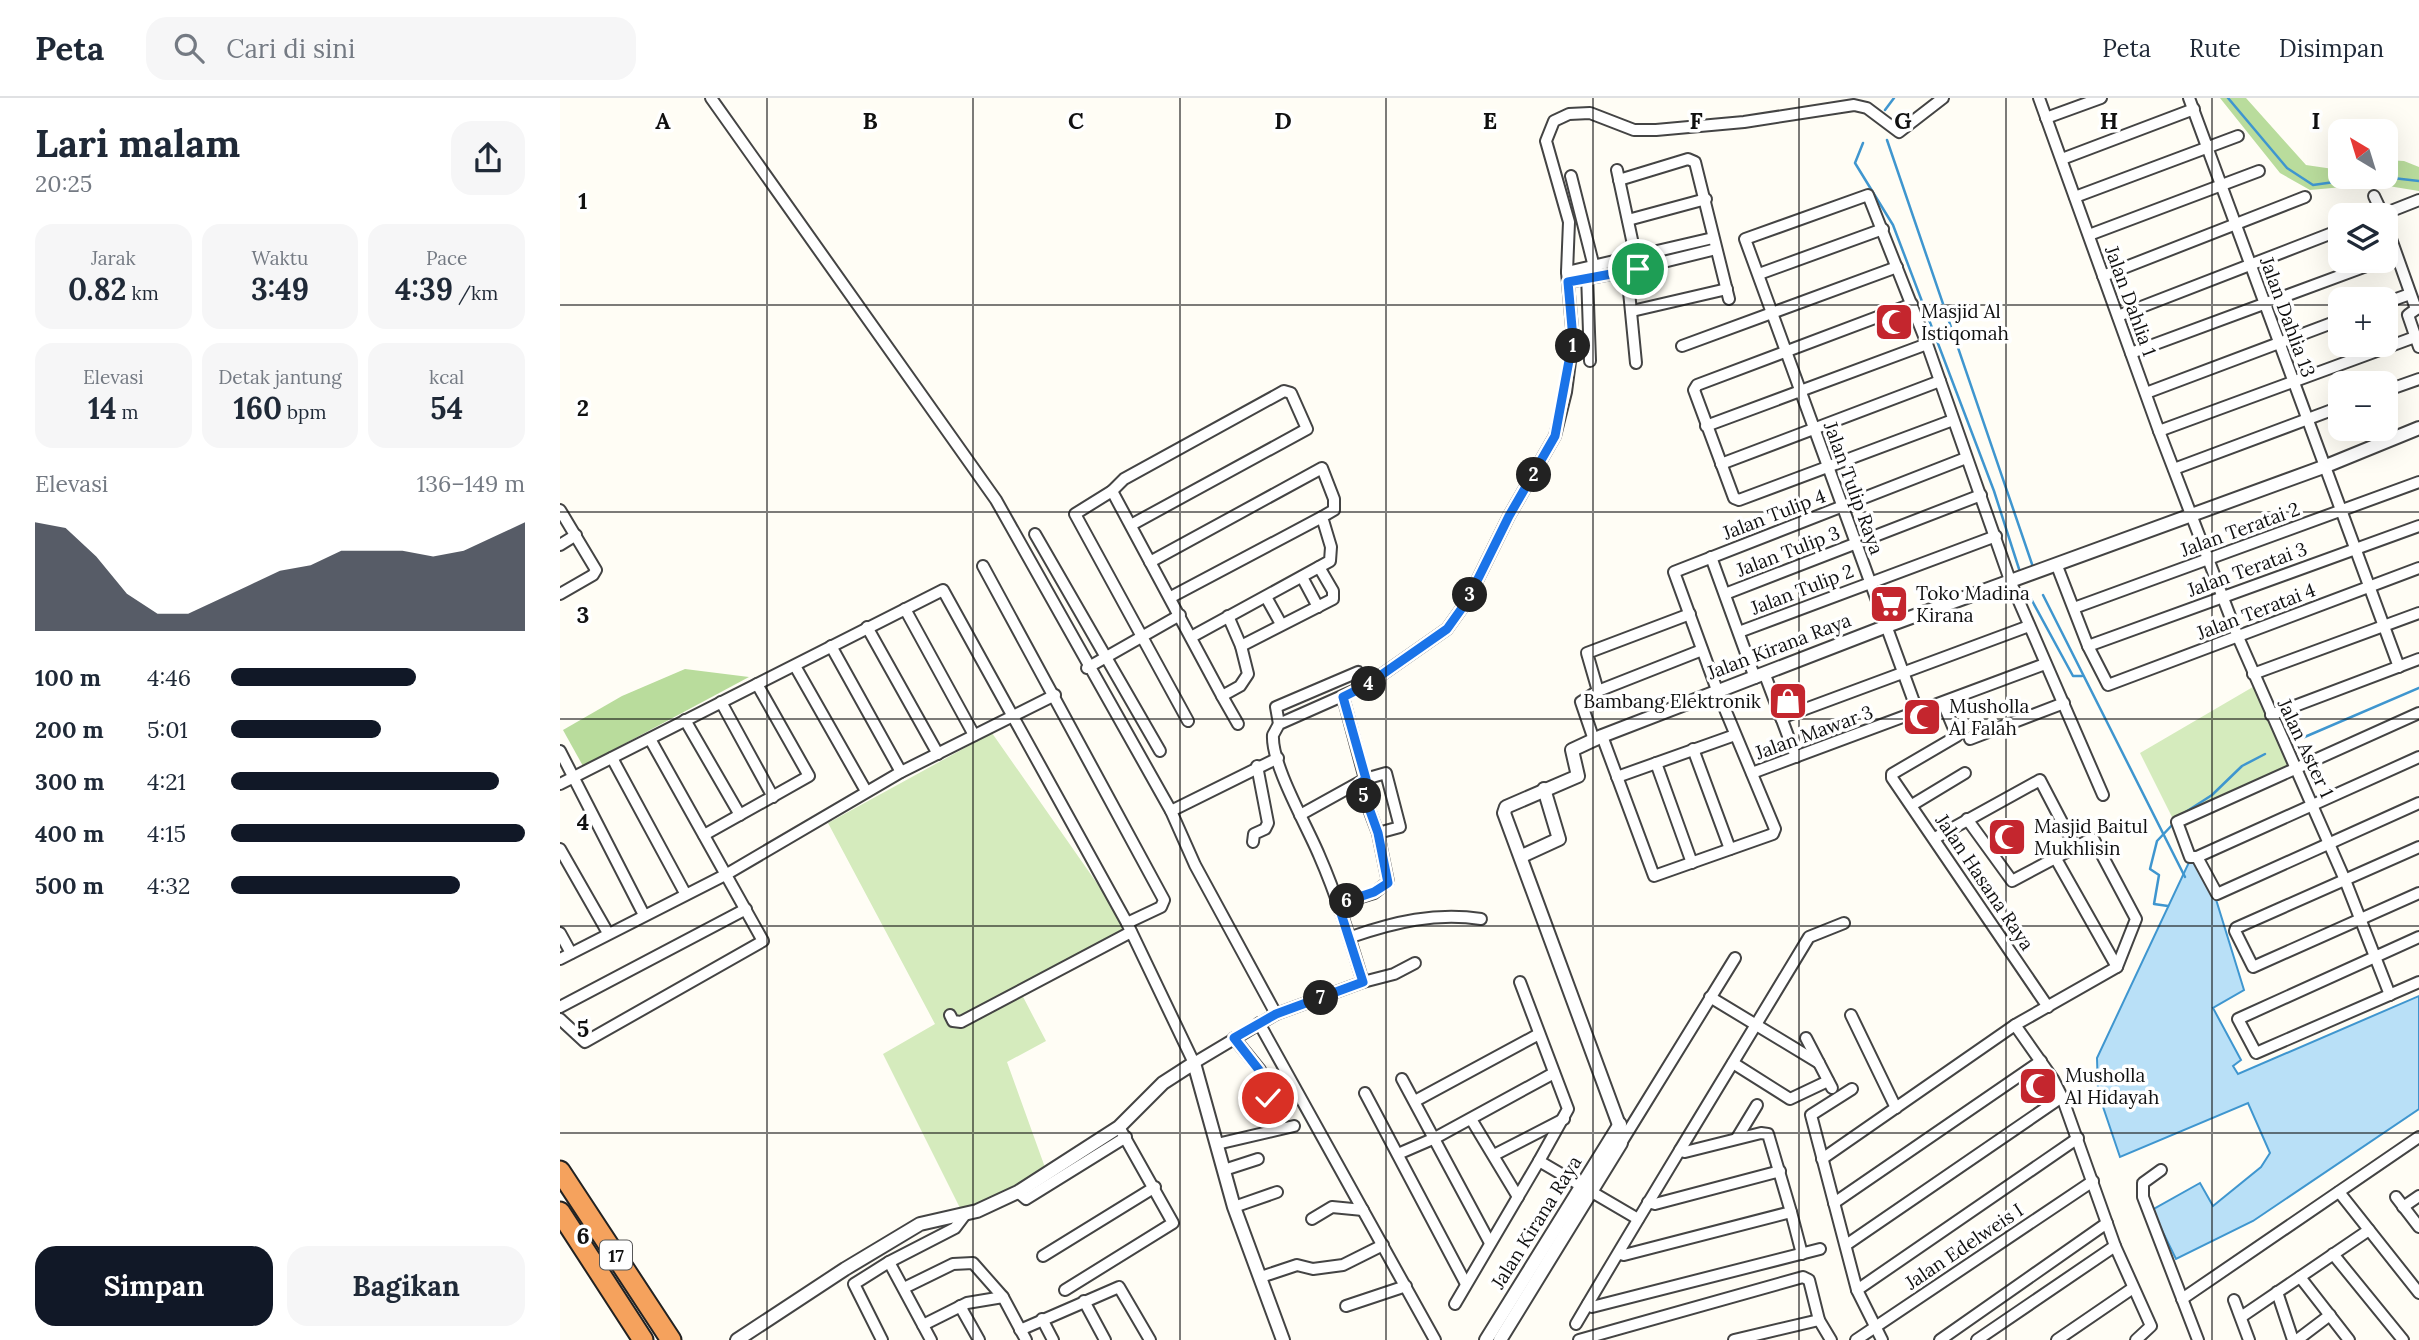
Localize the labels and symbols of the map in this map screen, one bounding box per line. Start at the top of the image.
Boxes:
text: A [655,106,671,135]
text: B [862,106,878,135]
text: C [1068,106,1084,135]
text: D [1274,106,1292,135]
text: E [1483,106,1497,135]
text: F [1689,106,1703,135]
text: G [1894,106,1912,135]
text: H [2100,106,2118,135]
text: I [2312,106,2320,135]
north arrow [2328,119,2398,189]
text: 1 [578,186,588,215]
pin [1608,239,1668,299]
street label: Jalan Dahlia 1 [2100,242,2162,359]
street label: Jalan Dahlia 13 [2255,253,2321,380]
place label: Masjid Al Istiqomah [1921,299,2009,345]
mosque icon: Masjid Al Istiqomah [1873,301,1915,343]
pin: 1 [1556,328,1590,364]
text: 2 [577,393,589,422]
street label: Jalan Tulip Raya [1819,417,1889,558]
pin: 2 [1516,458,1552,492]
street label: Jalan Tulip 4 [1718,483,1829,545]
street label: Jalan Teratai 2 [2176,496,2303,562]
street label: Jalan Tulip 3 [1732,520,1843,582]
street label: Jalan Teratai 3 [2183,536,2310,602]
street label: Jalan Tulip 2 [1746,558,1857,620]
street label: Jalan Teratai 4 [2192,577,2319,645]
pin: 3 [1452,578,1488,612]
place label: Toko Madina Kirana [1916,581,2030,627]
supermarket icon: Toko Madina Kirana [1868,583,1910,625]
text: 3 [577,600,589,629]
street label: Jalan Kirana Raya [1703,607,1854,685]
pin: 4 [1352,666,1386,702]
shop icon: Bambang Elektronik [1767,680,1809,722]
place label: Bambang Elektronik [1583,689,1762,713]
place label: Musholla Al Falah [1948,694,2029,740]
street label: Jalan Aster 1 [2272,694,2339,801]
mosque icon: Musholla Al Falah [1901,696,1943,738]
street label: Jalan Mawar 3 [1751,700,1876,765]
pin: 5 [1346,778,1382,814]
text: 4 [577,807,589,836]
street label: Jalan Hasana Raya [1930,809,2039,955]
place label: Masjid Baitul Mukhlisin [2034,814,2148,860]
mosque icon: Masjid Baitul Mukhlisin [1986,816,2028,858]
pin: 6 [1330,884,1364,918]
pin: 7 [1304,981,1338,1016]
text: 5 [577,1014,589,1043]
place label: Musholla Al Hidayah [2064,1063,2159,1109]
mosque icon: Musholla Al Hidayah [2017,1065,2059,1107]
pin [1238,1068,1298,1128]
street label: Jalan Kirana Raya [1485,1151,1587,1294]
street label: Jalan Edelweis I [1899,1198,2028,1295]
text: 6 [576,1221,590,1250]
road number: 17 [600,1240,632,1270]

